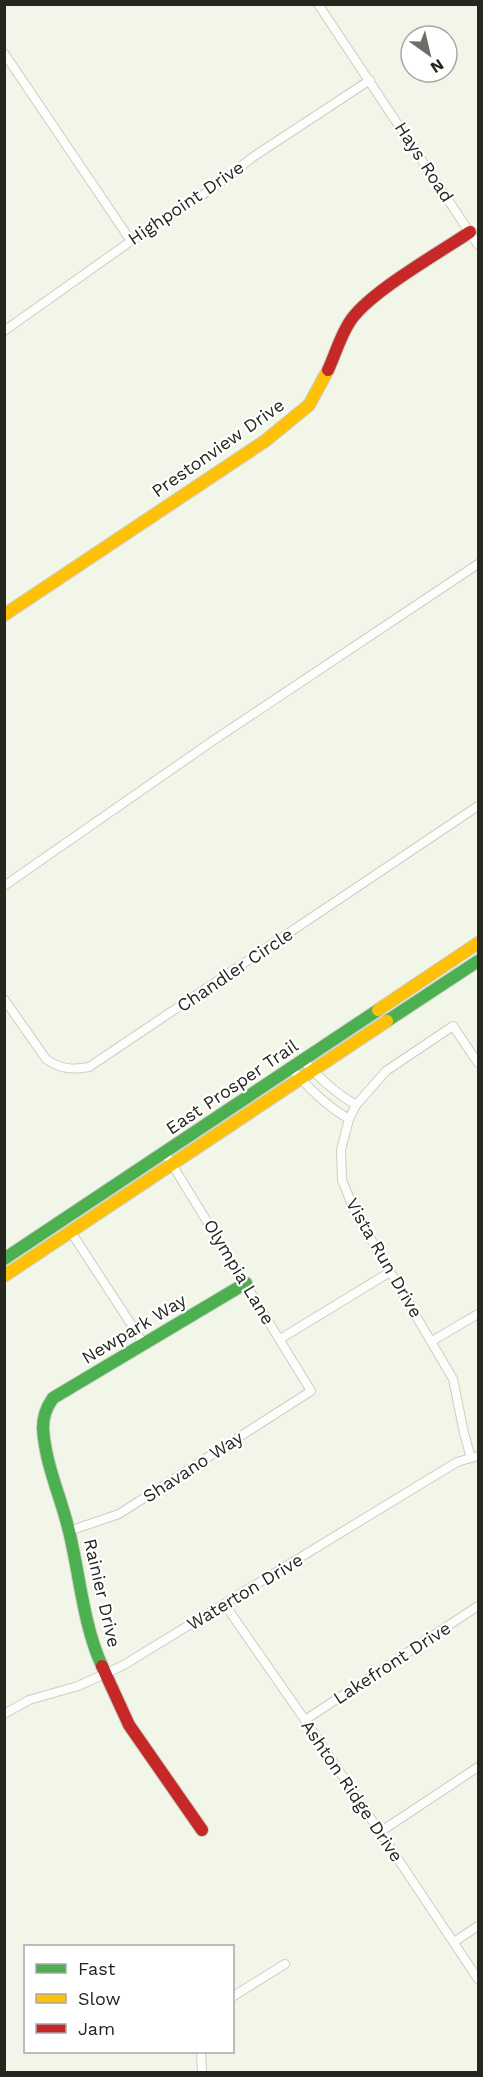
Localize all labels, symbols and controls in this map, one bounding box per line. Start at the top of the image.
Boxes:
north arrow [399,24,459,84]
text: N [427,55,447,77]
street label: Hays Road [391,118,458,206]
street label: Highpoint Drive [124,156,248,249]
street label: Prestonview Drive [147,394,288,501]
street label: Chandler Circle [173,923,297,1016]
street label: East Prosper Trail [162,1034,302,1139]
street label: Vista Run Drive [342,1194,427,1321]
street label: Olympia Lane [200,1215,279,1328]
street label: Newpark Way [78,1289,190,1368]
street label: Shavano Way [139,1426,247,1507]
street label: Rainier Drive [80,1536,125,1649]
street label: Waterton Drive [183,1549,307,1634]
street label: Lakefront Drive [329,1617,454,1708]
street label: Ashton Ridge Drive [297,1716,408,1866]
legend [24,1945,234,2053]
text: Fast [78,1958,116,1979]
text: Slow [78,1988,121,2009]
text: Jam [78,2018,115,2039]

